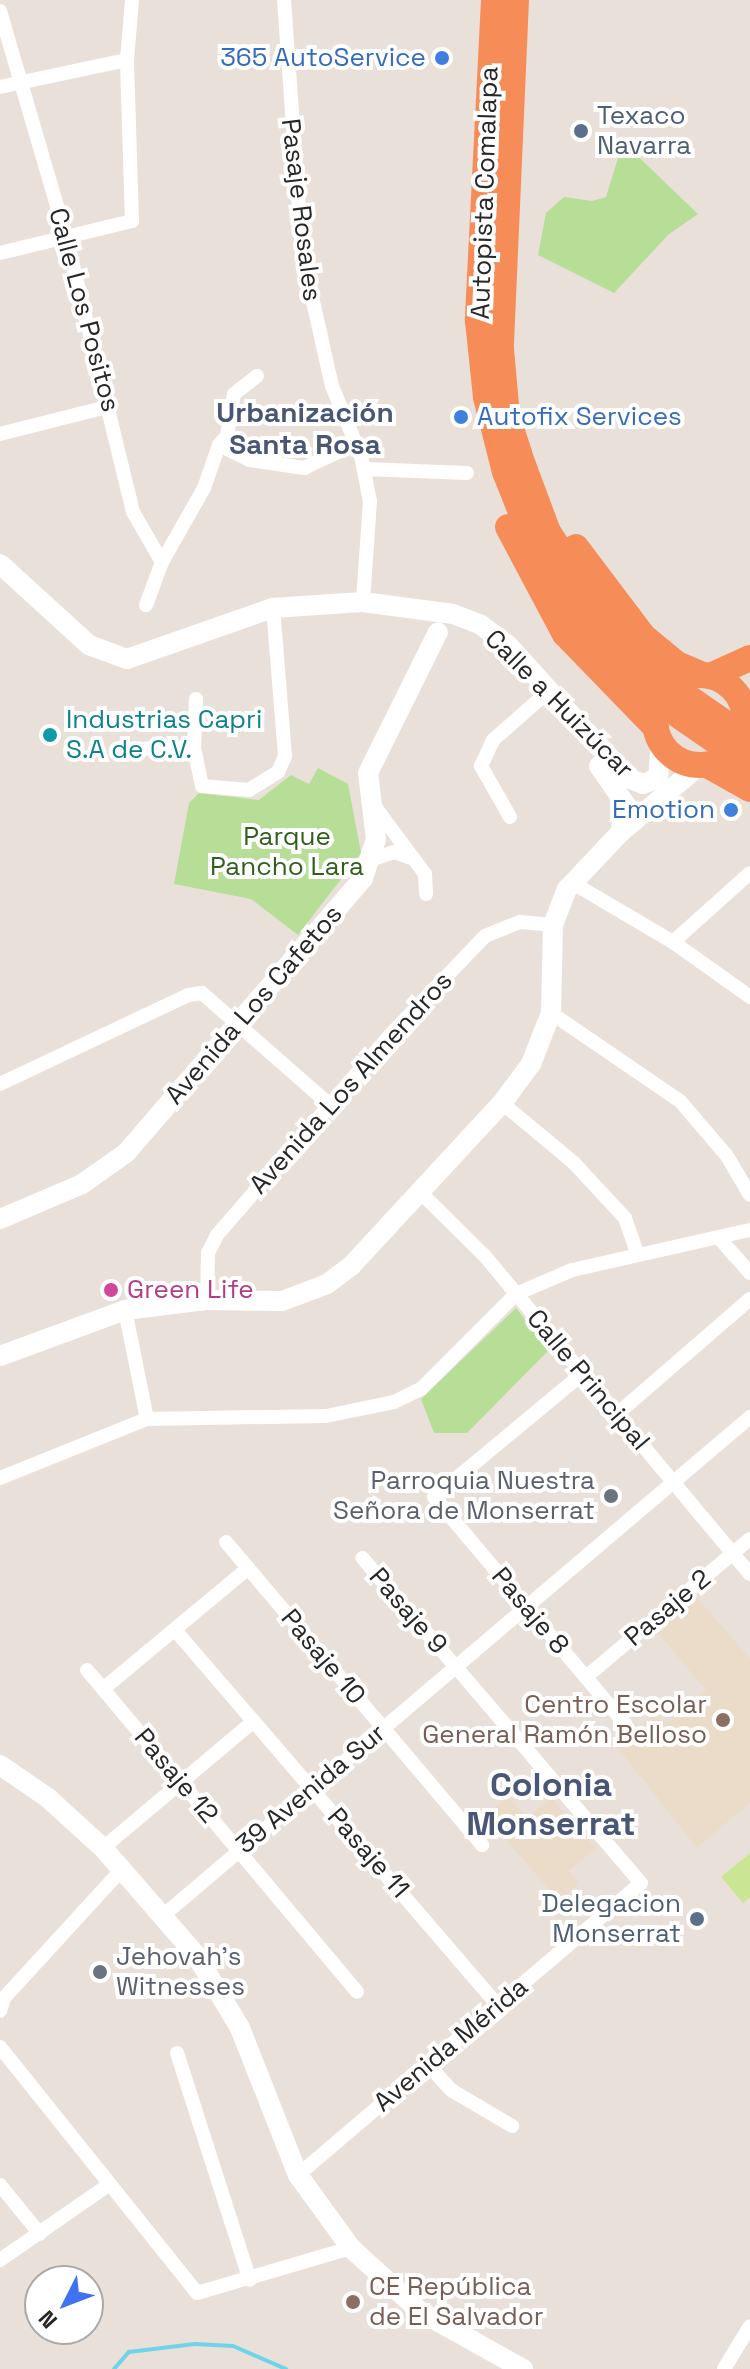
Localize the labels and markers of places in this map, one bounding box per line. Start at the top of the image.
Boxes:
place label: 365 AutoService [220,42,426,74]
marker: 365 AutoService [433,49,451,67]
place label: Texaco Navarra [597,100,691,162]
marker: Texaco Navarra [572,122,590,140]
place label: Autofix Services [477,401,682,433]
marker: Autofix Services [452,408,470,426]
place label: Industrias Capri S.A de C.V. [66,704,262,766]
marker: Industrias Capri S.A de C.V. [41,726,59,744]
place label: Emotion [612,794,715,826]
marker: Emotion [722,801,740,819]
place label: Green Life [127,1274,254,1306]
marker: Green Life [102,1281,120,1299]
place label: Parroquia Nuestra Señora de Monserrat [333,1465,595,1526]
marker: Parroquia Nuestra Señora de Monserrat [602,1487,620,1505]
place label: Centro Escolar General Ramón Belloso [422,1689,707,1750]
marker: Centro Escolar General Ramón Belloso [714,1711,732,1729]
place label: Delegacion Monserrat [541,1888,681,1950]
marker: Delegacion Monserrat [688,1910,706,1928]
place label: Jehovah's Witnesses [116,1941,245,2002]
marker: Jehovah's Witnesses [91,1963,109,1981]
place label: CE República de El Salvador [369,2271,544,2332]
marker: CE República de El Salvador [344,2293,362,2311]

